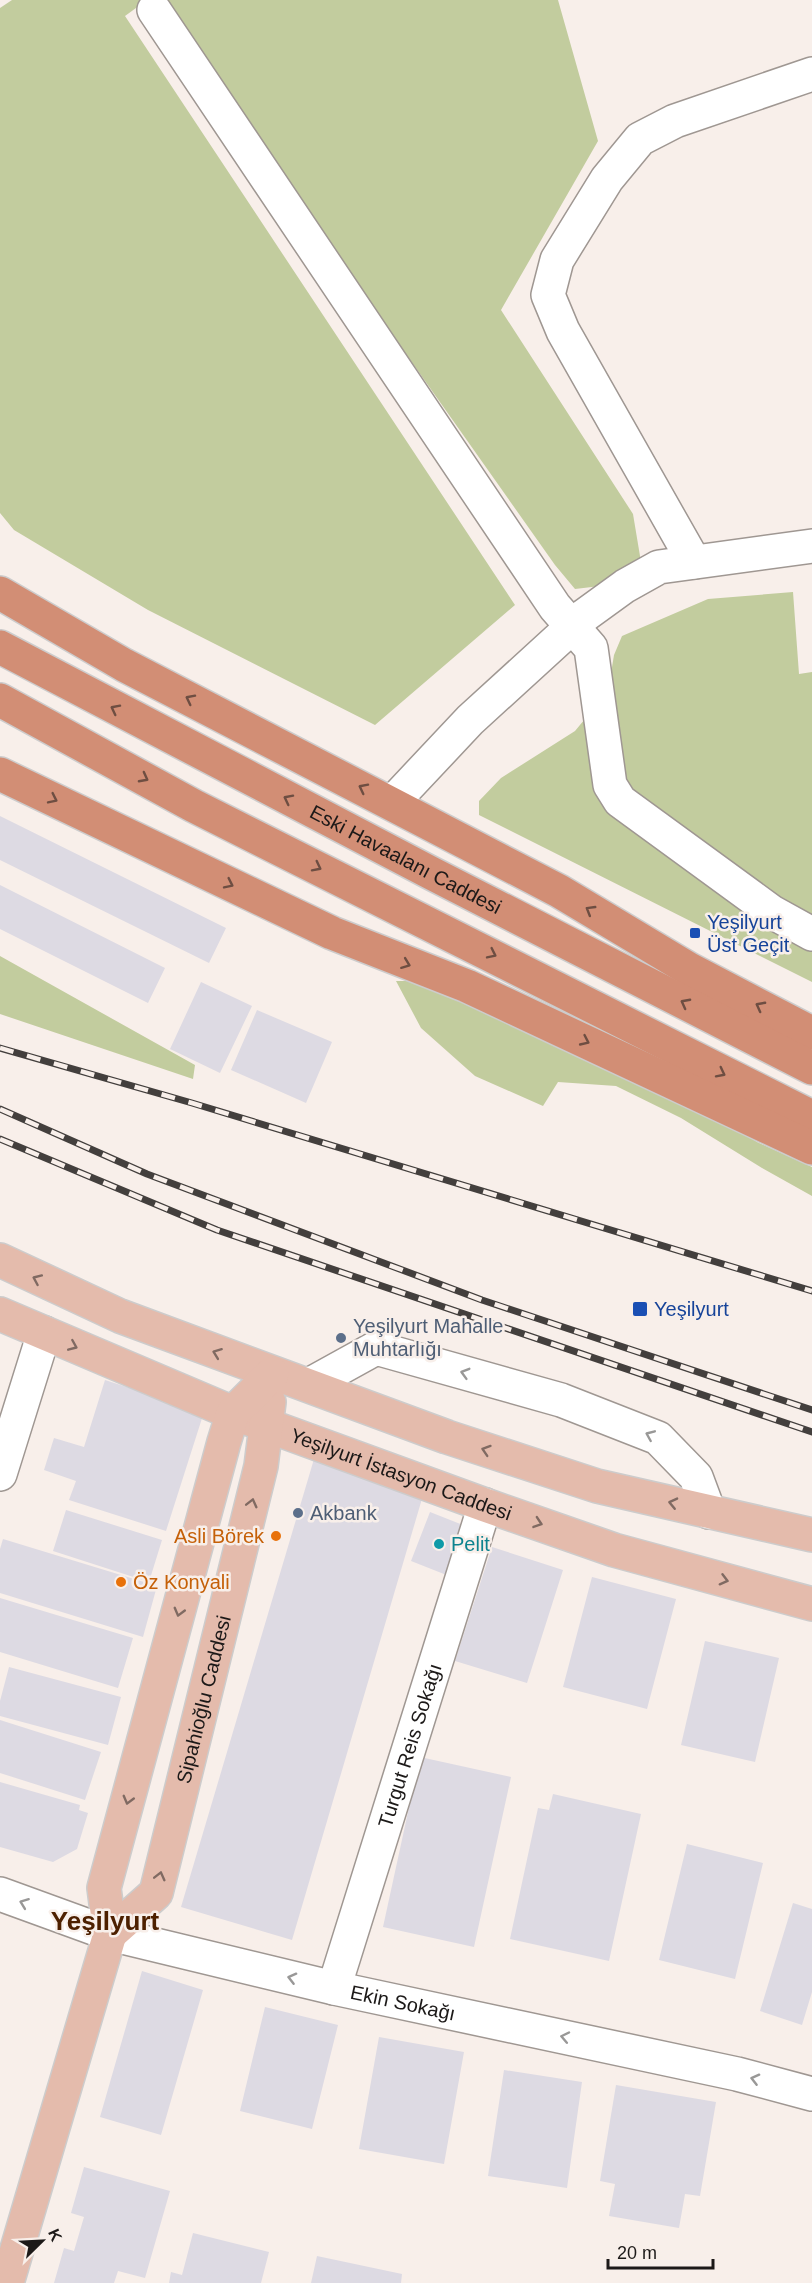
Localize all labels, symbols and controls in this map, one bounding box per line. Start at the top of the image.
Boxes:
one-way arrow [185,694,196,706]
one-way arrow [110,705,121,716]
one-way arrow [137,771,148,782]
one-way arrow [359,784,369,795]
one-way arrow [46,792,57,804]
one-way arrow [283,795,294,806]
street label: Eski Havaalanı Caddesi [306,801,505,918]
one-way arrow [311,860,322,872]
one-way arrow [222,876,233,888]
one-way arrow [586,905,596,917]
place label: Yeşilyurt Üst Geçit [707,911,790,956]
marker: Yeşilyurt Üst Geçit [688,926,702,940]
one-way arrow [485,947,496,958]
one-way arrow [400,956,411,969]
one-way arrow [681,999,691,1010]
one-way arrow [755,1001,766,1013]
one-way arrow [579,1033,590,1045]
one-way arrow [715,1066,725,1077]
one-way arrow [32,1274,43,1286]
place label: Yeşilyurt [654,1298,729,1320]
marker: Yeşilyurt [631,1300,649,1318]
place label: Yeşilyurt Mahalle Muhtarlığı [353,1315,503,1360]
marker: Yeşilyurt Mahalle Muhtarlığı [334,1331,348,1345]
one-way arrow [67,1339,78,1351]
one-way arrow [212,1348,223,1360]
one-way arrow [460,1368,471,1380]
street label: Yeşilyurt İstasyon Caddesi [287,1424,515,1524]
one-way arrow [645,1430,656,1442]
one-way arrow [481,1444,492,1457]
one-way arrow [245,1498,258,1508]
one-way arrow [668,1498,678,1511]
place label: Akbank [310,1502,378,1524]
marker: Akbank [291,1506,305,1520]
one-way arrow [532,1516,543,1529]
place label: Asli Börek [174,1525,265,1547]
marker: Asli Börek [269,1529,283,1543]
place label: Pelit [451,1533,490,1555]
marker: Pelit [432,1537,446,1551]
place label: Öz Konyali [133,1571,230,1593]
one-way arrow [719,1573,729,1585]
marker: Öz Konyali [114,1575,128,1589]
one-way arrow [173,1606,186,1616]
street label: Sipahioğlu Caddesi [172,1613,235,1786]
street label: Turgut Reis Sokağı [374,1661,446,1830]
one-way arrow [122,1795,135,1805]
one-way arrow [153,1871,166,1881]
one-way arrow [19,1898,30,1910]
district label: Yeşilyurt [51,1906,160,1936]
one-way arrow [288,1972,298,1985]
street label: Ekin Sokağı [348,1981,457,2025]
one-way arrow [560,2032,570,2045]
one-way arrow [751,2074,761,2087]
north arrow [12,2211,72,2271]
text: K [45,2226,66,2244]
scale bar [608,2232,713,2270]
text: 20 m [617,2243,657,2263]

